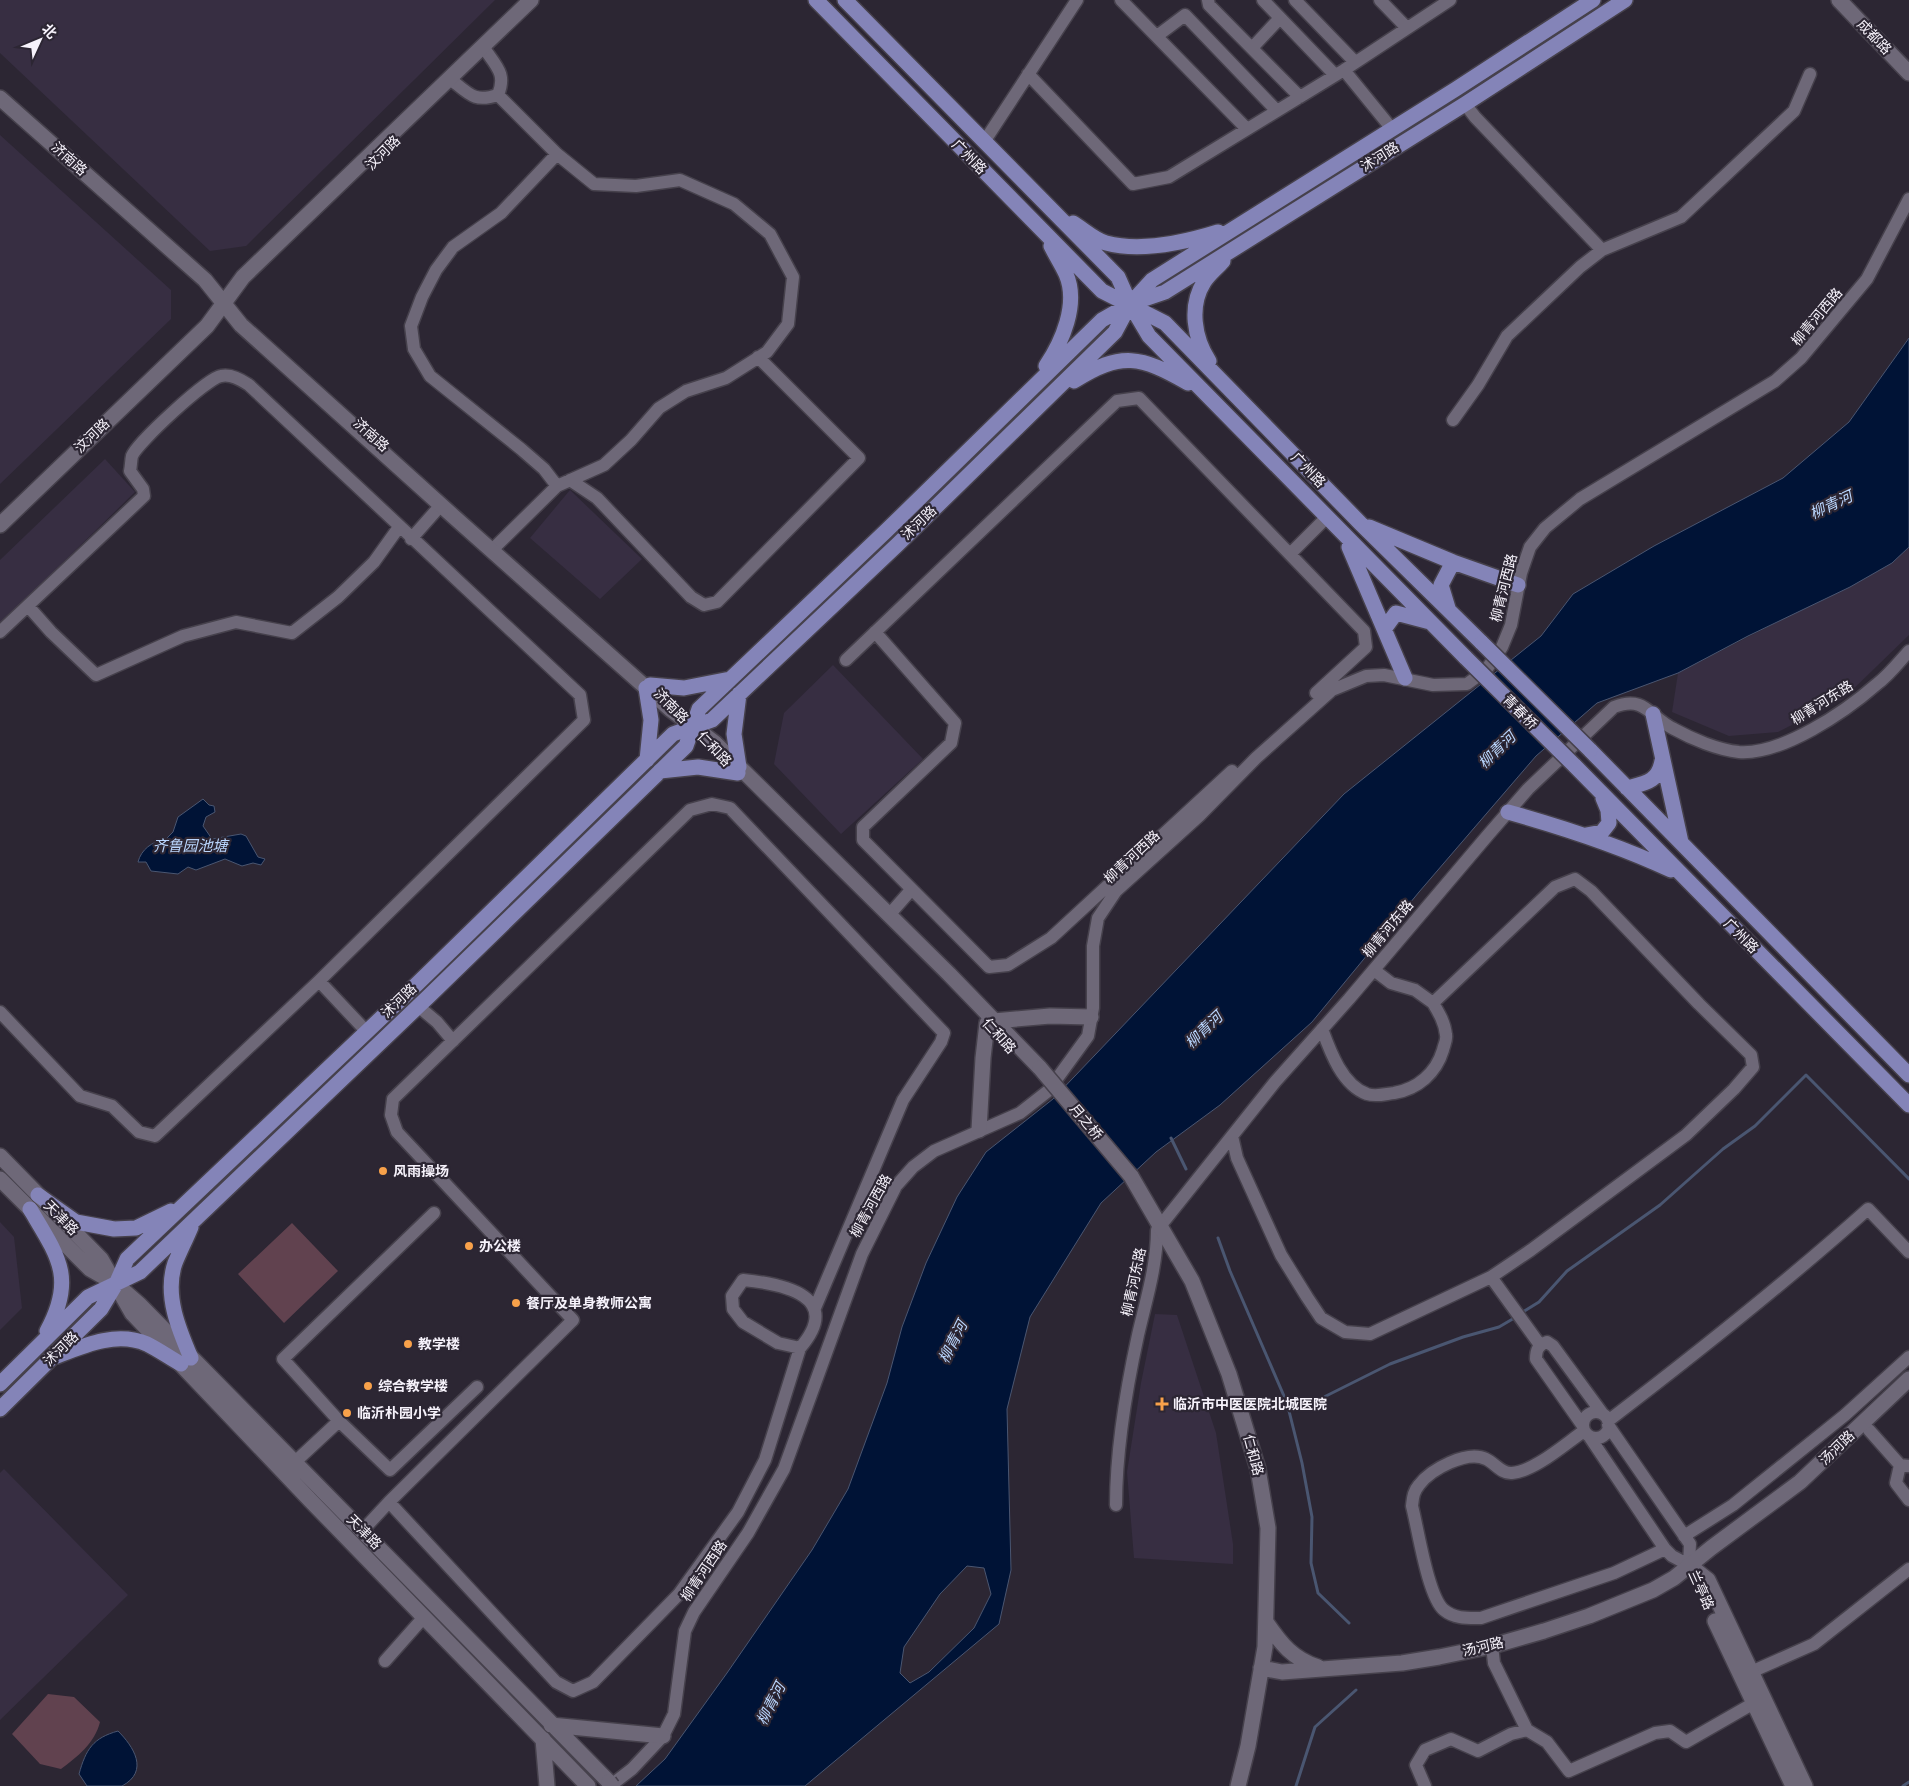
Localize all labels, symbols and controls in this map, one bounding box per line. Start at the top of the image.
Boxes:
north arrow [15,15,65,65]
street label: 成都路 [1854,17,1894,57]
text: 北 [39,21,59,42]
street label: 汶河路 [363,133,403,173]
street label: 广州路 [949,136,990,177]
street label: 济南路 [48,139,90,179]
street label: 沭河路 [1358,140,1402,174]
street label: 柳青河西路 [1789,285,1845,349]
street label: 济南路 [350,415,392,455]
street label: 汶河路 [72,416,112,456]
street label: 广州路 [1288,449,1329,490]
water label: 柳青河 [1807,487,1857,522]
street label: 沭河路 [899,503,939,543]
street label: 柳青河西路 [1488,552,1520,624]
street label: 柳青河东路 [1788,678,1856,728]
street label: 济南路 [651,686,691,726]
street label: 青春桥 [1500,692,1540,732]
water label: 柳青河 [1475,727,1521,771]
street label: 仁和路 [694,729,734,769]
street label: 柳青河西路 [1101,828,1163,886]
water label: 齐鲁园池塘 [152,838,230,854]
street label: 柳青河东路 [1360,897,1416,961]
street label: 广州路 [1721,915,1762,956]
street label: 沭河路 [379,981,419,1021]
water label: 柳青河 [1182,1007,1228,1051]
street label: 仁和路 [979,1015,1019,1057]
street label: 月之桥 [1067,1101,1105,1143]
place label: 风雨操场 [393,1164,449,1179]
marker: 风雨操场 [377,1165,389,1177]
street label: 柳青河西路 [847,1172,895,1240]
street label: 天津路 [41,1198,81,1238]
place label: 办公楼 [479,1239,521,1254]
marker: 办公楼 [463,1240,475,1252]
street label: 柳青河东路 [1119,1246,1149,1318]
place label: 餐厅及单身教师公寓 [526,1295,652,1311]
marker: 餐厅及单身教师公寓 [510,1297,522,1309]
water label: 柳青河 [936,1316,972,1366]
street label: 沭河路 [41,1329,81,1369]
place label: 教学楼 [418,1337,460,1352]
marker: 教学楼 [402,1338,414,1350]
place label: 综合教学楼 [378,1378,448,1394]
marker: 综合教学楼 [362,1380,374,1392]
place label: 临沂市中医医院北城医院 [1173,1396,1327,1412]
marker: 临沂市中医医院北城医院 [1155,1397,1169,1411]
place label: 临沂朴园小学 [357,1405,441,1421]
marker: 临沂朴园小学 [341,1407,353,1419]
street label: 汤河路 [1817,1428,1857,1468]
street label: 仁和路 [1240,1433,1266,1477]
street label: 天津路 [344,1512,384,1552]
street label: 柳青河西路 [678,1538,730,1604]
street label: 兰亭路 [1686,1568,1716,1612]
street label: 汤河路 [1461,1635,1505,1659]
water label: 柳青河 [754,1678,790,1728]

